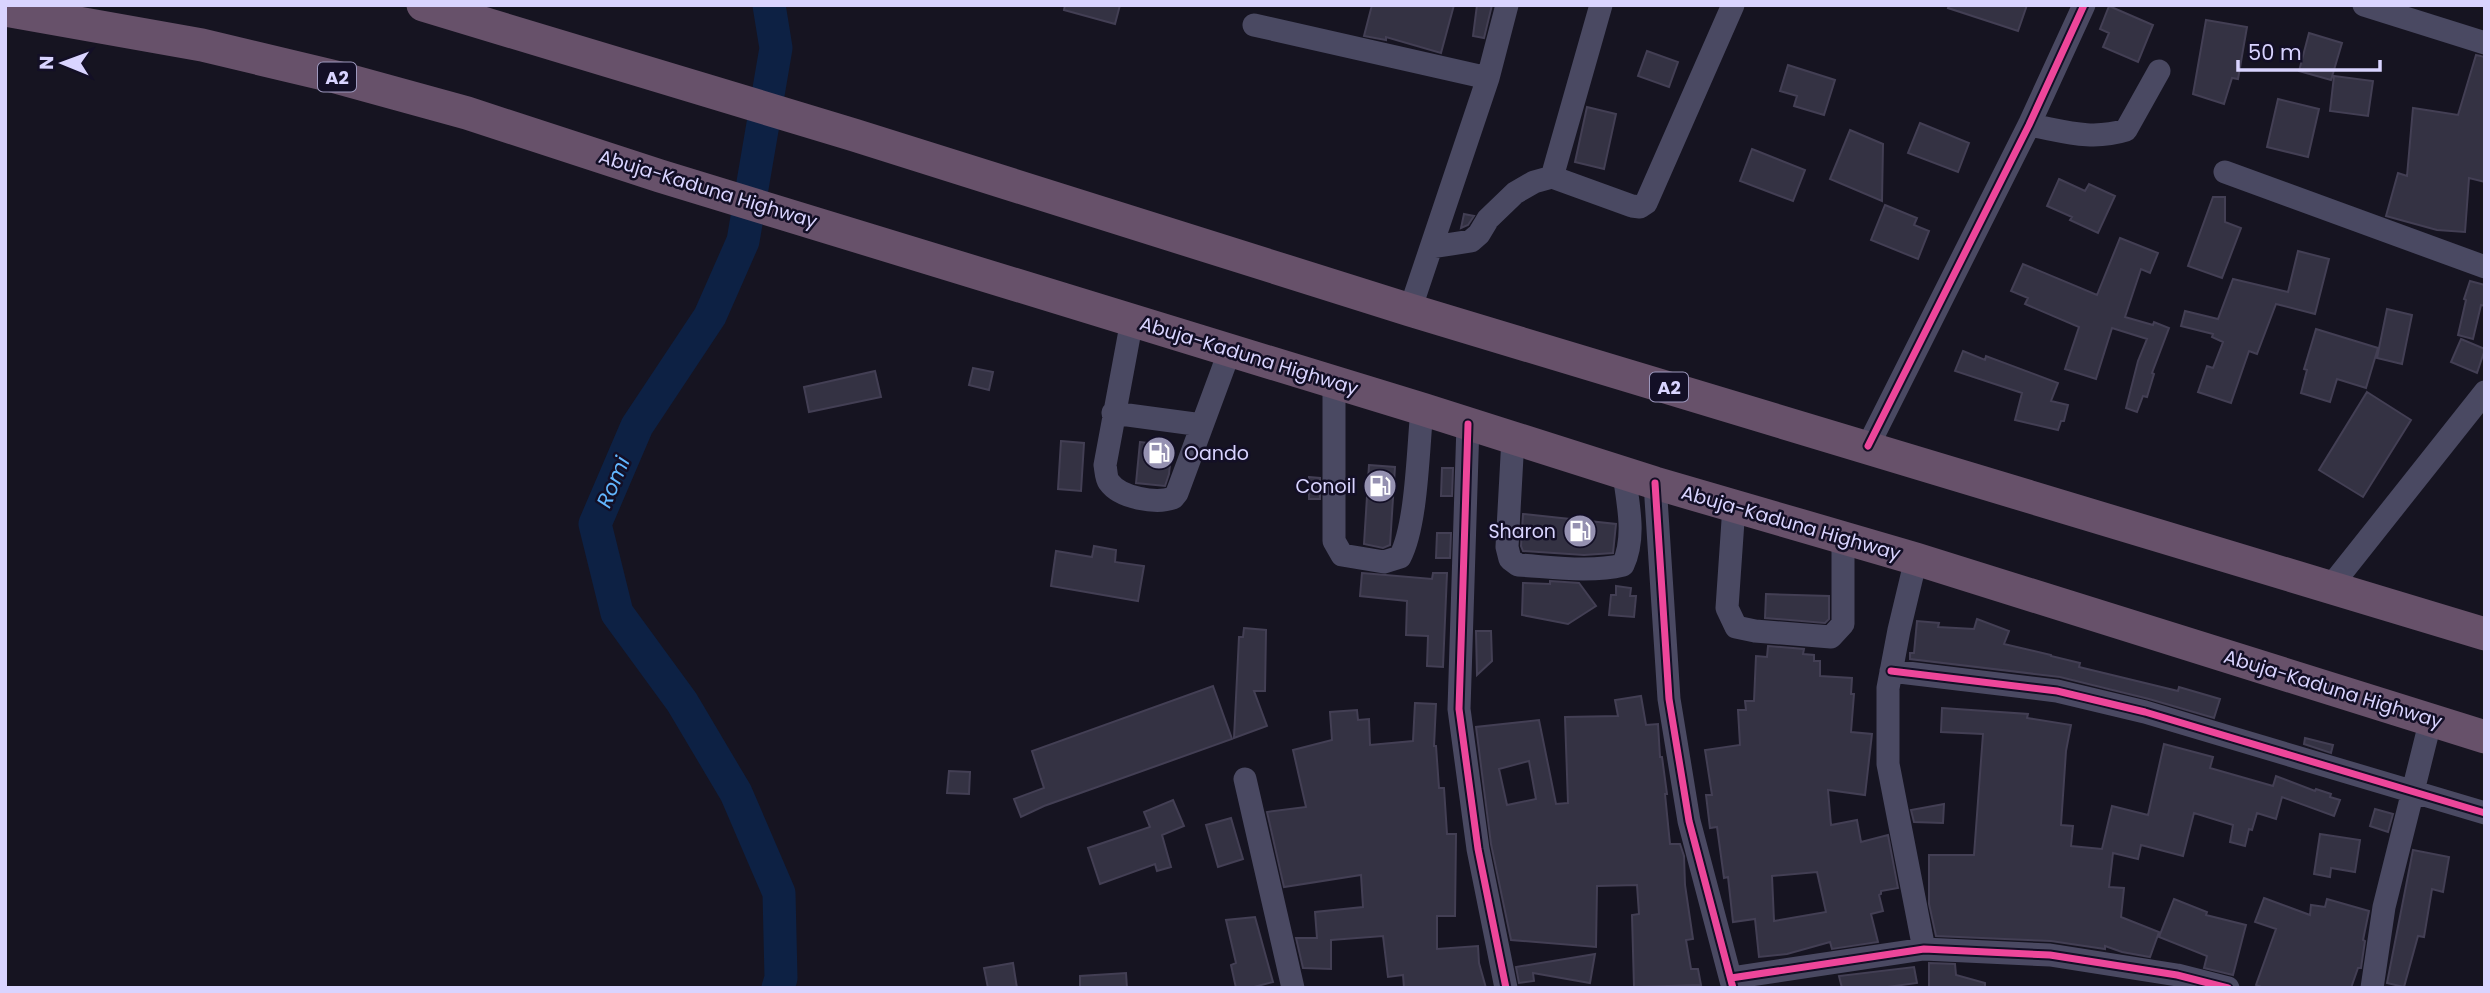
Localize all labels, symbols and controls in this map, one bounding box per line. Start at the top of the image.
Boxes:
north arrow [28,28,98,98]
scale bar [2238,28,2380,72]
text: 50 m [2248,38,2302,67]
text: N [33,55,60,70]
road number: A2 [318,62,356,92]
street label: Abuja-Kaduna Highway [595,143,821,235]
street label: Abuja-Kaduna Highway [1136,310,1362,402]
road number: A2 [1650,372,1688,402]
fuel station icon: Oando [1140,434,1178,472]
place label: Oando [1184,440,1249,467]
water label: Romi [589,451,637,512]
fuel station icon: Conoil [1361,467,1399,505]
place label: Conoil [1296,473,1356,500]
street label: Abuja-Kaduna Highway [1678,479,1904,567]
fuel station icon: Sharon [1561,512,1599,550]
place label: Sharon [1488,518,1556,545]
street label: Abuja-Kaduna Highway [2220,643,2446,735]

